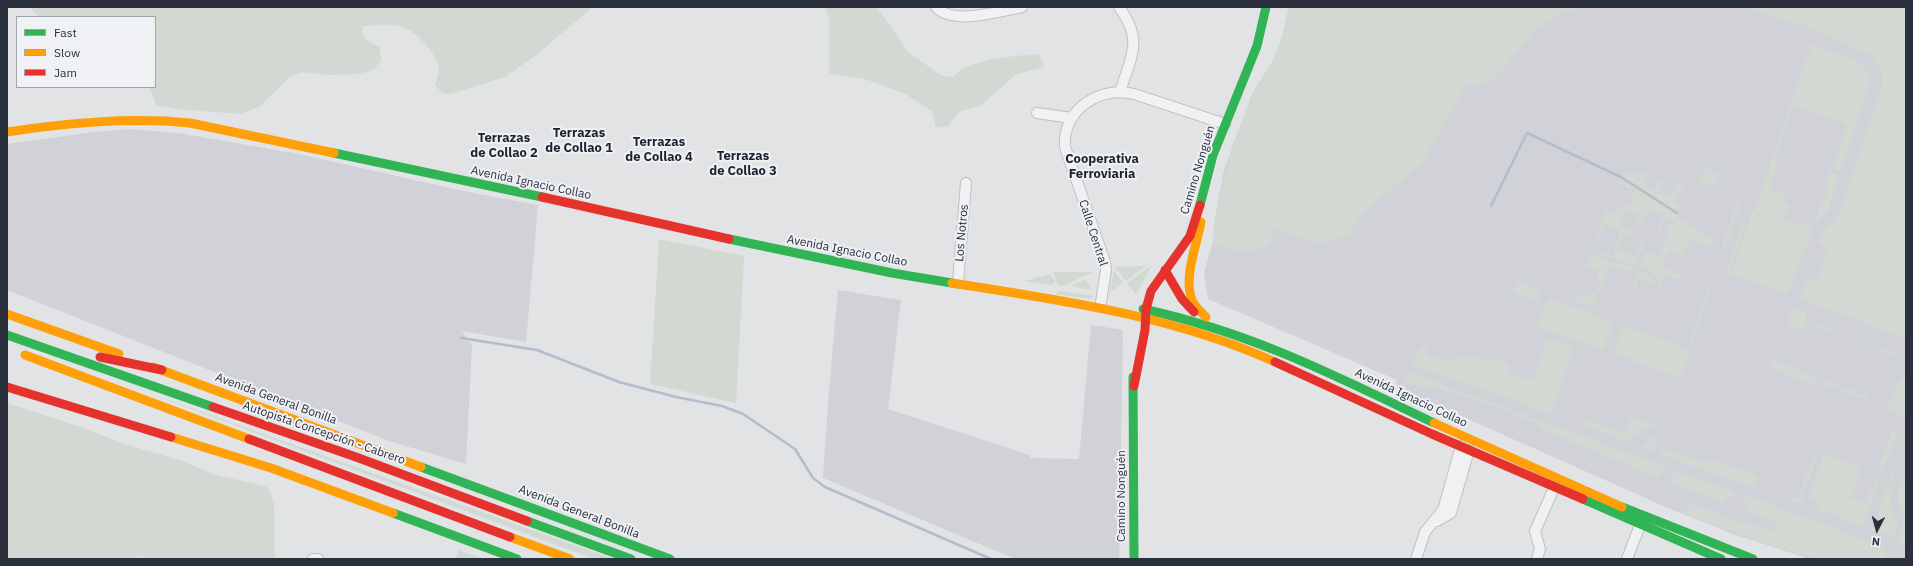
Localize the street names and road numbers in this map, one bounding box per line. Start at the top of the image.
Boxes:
street label: Camino Nonguén [1178,124,1218,216]
street label: Avenida Ignacio Collao [470,163,592,203]
street label: Calle Central [1076,198,1110,268]
street label: Los Notros [952,204,972,262]
street label: Avenida Ignacio Collao [785,232,909,270]
street label: Avenida Ignacio Collao [1352,366,1470,430]
street label: Avenida General Bonilla [213,370,339,428]
street label: Autopista Concepción - Cabrero [241,398,407,468]
street label: Camino Nonguén [1115,450,1129,542]
street label: Avenida General Bonilla [517,482,641,542]

